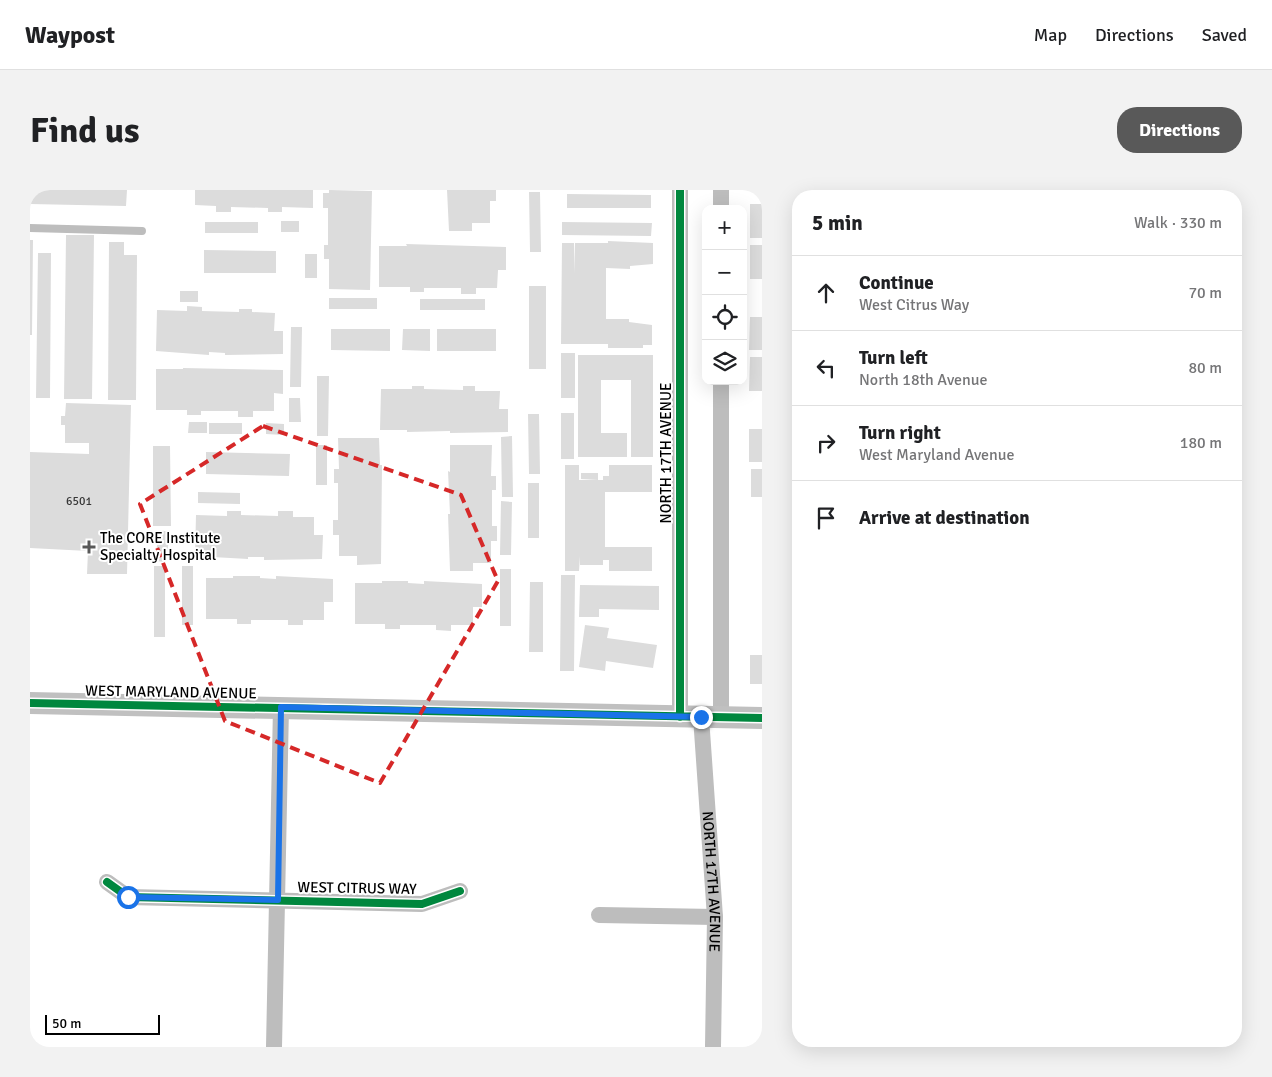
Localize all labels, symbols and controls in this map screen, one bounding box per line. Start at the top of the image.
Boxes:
text: Waypost [25,20,115,50]
text: Map [1034,24,1067,46]
text: Directions [1095,24,1174,46]
text: Saved [1202,24,1247,46]
button: Directions [1117,107,1242,153]
text: Find us [30,109,140,152]
map controls [702,205,747,385]
button: + [702,205,747,250]
text: 5 min [812,210,863,236]
text: Walk · 330 m [1134,213,1222,233]
button: − [702,250,747,295]
text: Continue [859,271,934,295]
icon: ahead [812,279,840,307]
text: 70 m [1188,283,1222,303]
button: locate [702,295,747,340]
text: West Citrus Way [859,295,969,315]
button: layers [702,340,747,385]
text: Turn left [859,346,928,370]
icon: left [812,354,840,382]
text: 80 m [1188,358,1222,378]
text: North 18th Avenue [859,370,987,390]
street label: NORTH 17TH AVENUE [657,383,675,523]
text: Turn right [859,421,941,445]
icon: right [812,429,840,457]
text: 180 m [1180,433,1222,453]
text: West Maryland Avenue [859,445,1015,465]
house number: 6501 [66,494,92,509]
icon: arrive [812,504,840,532]
text: Arrive at destination [859,506,1030,530]
place label: The CORE Institute Specialty Hospital [100,529,221,564]
marker: The CORE Institute Specialty Hospital [82,540,96,554]
street label: WEST MARYLAND AVENUE [85,682,257,702]
route end [690,706,713,729]
street label: NORTH 17TH AVENUE [699,811,724,952]
street label: WEST CITRUS WAY [297,878,417,898]
route start [117,886,140,909]
scale bar [45,1012,160,1035]
text: 50 m [52,1015,81,1032]

